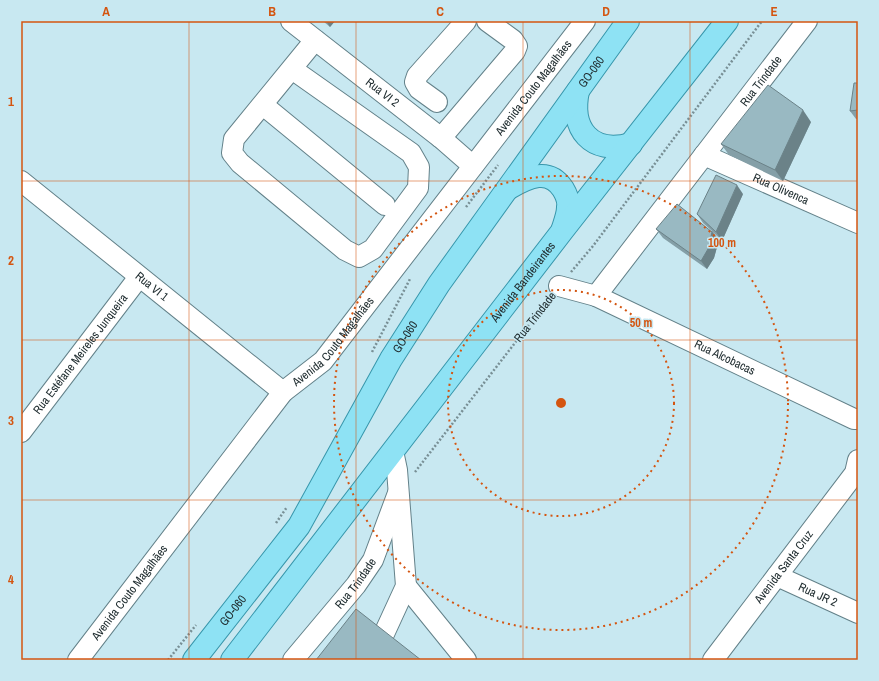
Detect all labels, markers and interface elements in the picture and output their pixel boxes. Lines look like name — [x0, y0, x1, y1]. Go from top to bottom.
text: A — [102, 3, 110, 20]
text: B — [268, 3, 276, 20]
text: C — [436, 3, 444, 20]
text: D — [602, 3, 610, 20]
text: E — [770, 3, 778, 20]
street label: Avenida Couto Magalhães — [491, 37, 575, 139]
street label: Rua Trindade — [736, 52, 786, 110]
street label: GO-060 — [575, 53, 608, 91]
street label: Rua VI 2 — [362, 74, 403, 110]
text: 1 — [8, 93, 14, 110]
street label: Rua Olivenca — [750, 170, 812, 209]
text: 100 m — [708, 235, 736, 251]
street label: Avenida Bandeirantes — [486, 238, 559, 326]
text: 2 — [8, 252, 14, 269]
street label: Rua VI 1 — [132, 268, 172, 305]
street label: Rua Trindade — [510, 289, 560, 345]
street label: Rua Estéfane Meireles Junqueira — [29, 290, 132, 417]
street label: Avenida Couto Magalhães — [288, 293, 378, 391]
text: 50 m — [630, 315, 652, 331]
street label: GO-060 — [389, 318, 421, 356]
street label: Rua Alcobacas — [692, 336, 758, 379]
centre of rings — [554, 396, 568, 410]
text: 3 — [8, 412, 14, 429]
street label: Avenida Santa Cruz — [750, 527, 817, 608]
street label: Avenida Couto Magalhães — [87, 541, 171, 644]
street label: Rua Trindade — [331, 555, 380, 612]
text: 4 — [8, 571, 14, 588]
street label: Rua JR 2 — [796, 579, 840, 611]
street label: GO-060 — [216, 592, 250, 629]

